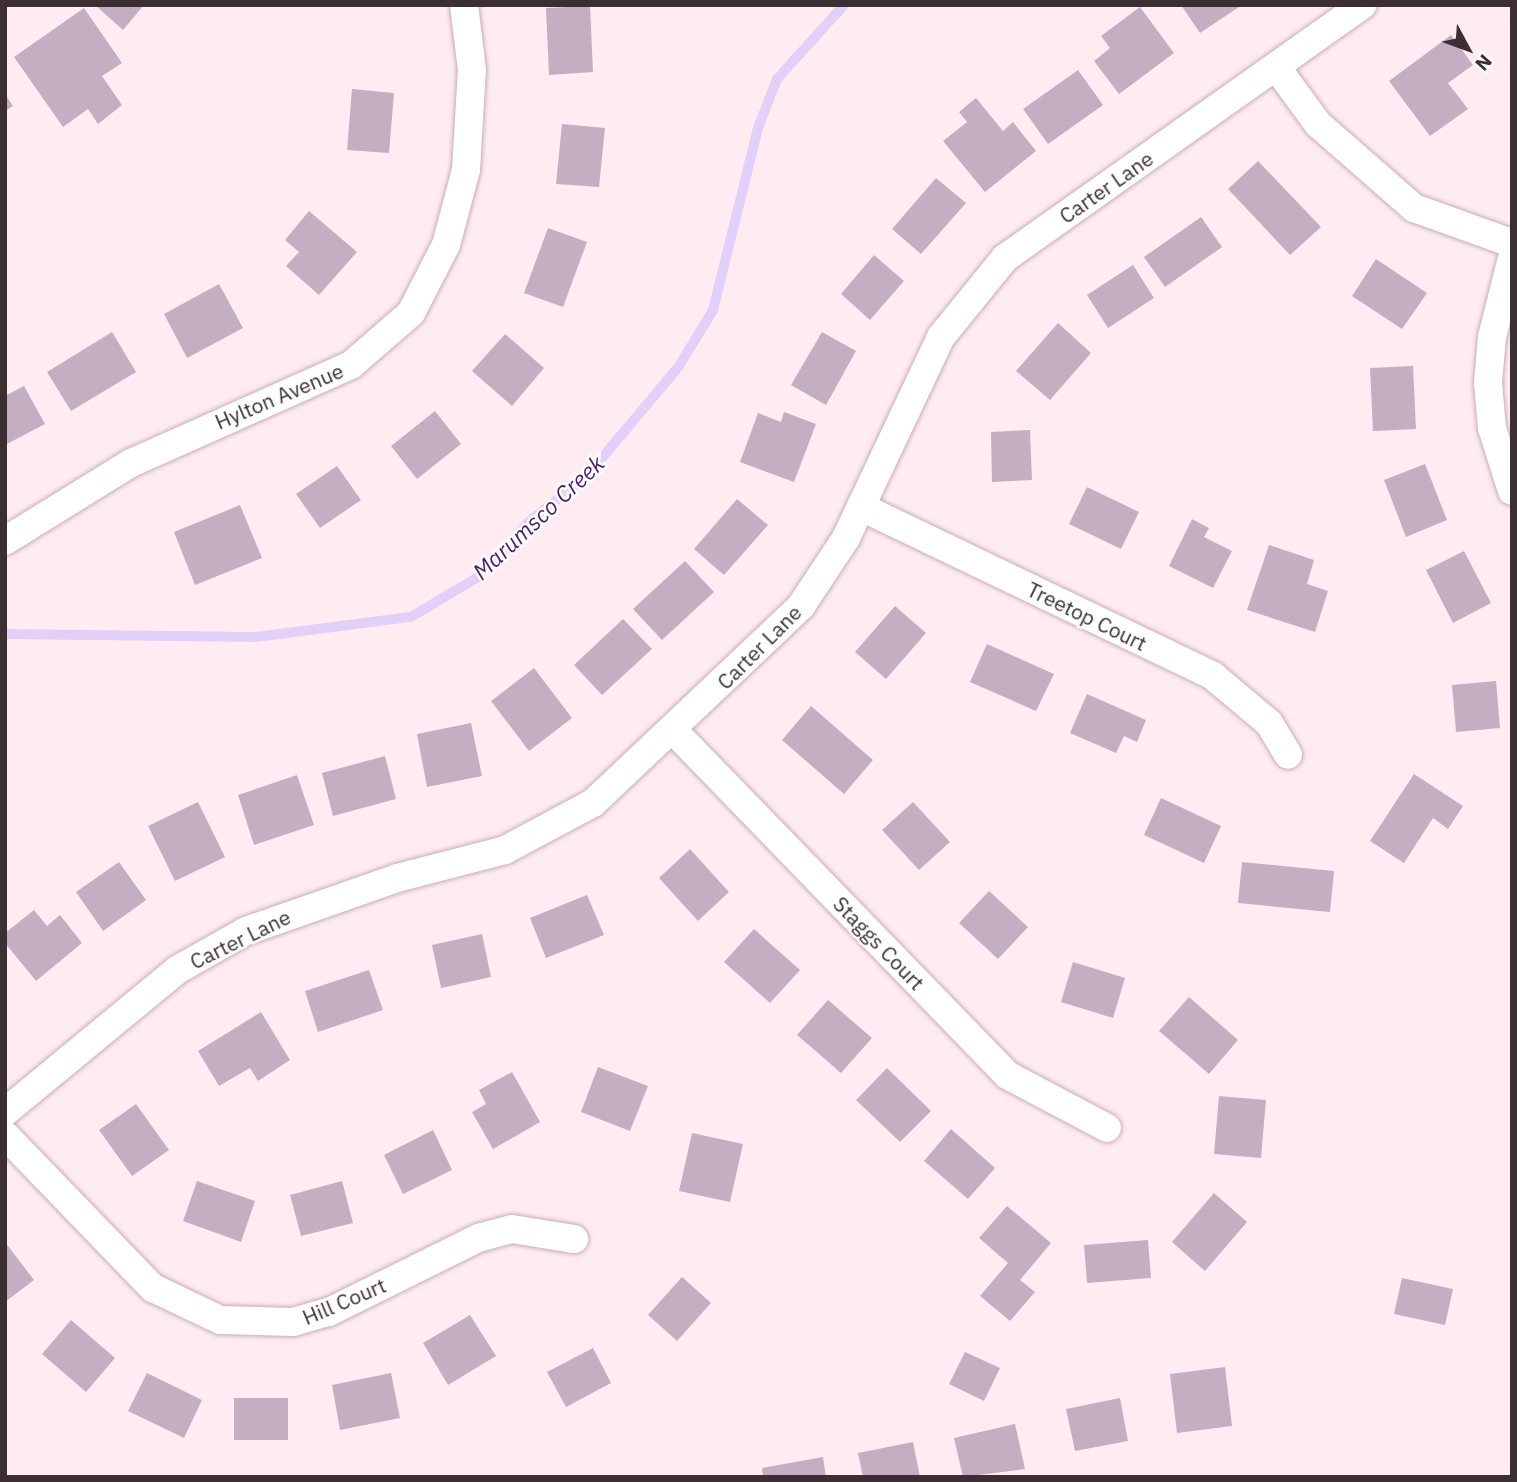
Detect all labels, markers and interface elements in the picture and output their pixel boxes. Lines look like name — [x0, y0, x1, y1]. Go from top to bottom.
north arrow — [1433, 14, 1503, 84]
text: N — [1470, 50, 1497, 76]
street label: Carter Lane — [1054, 146, 1158, 228]
street label: Hylton Avenue — [211, 358, 347, 434]
water label: Marumsco Creek — [467, 449, 609, 585]
street label: Treetop Court — [1023, 576, 1151, 656]
street label: Carter Lane — [712, 600, 806, 694]
street label: Staggs Court — [828, 891, 930, 995]
street label: Carter Lane — [186, 904, 294, 974]
street label: Hill Court — [298, 1272, 390, 1330]

